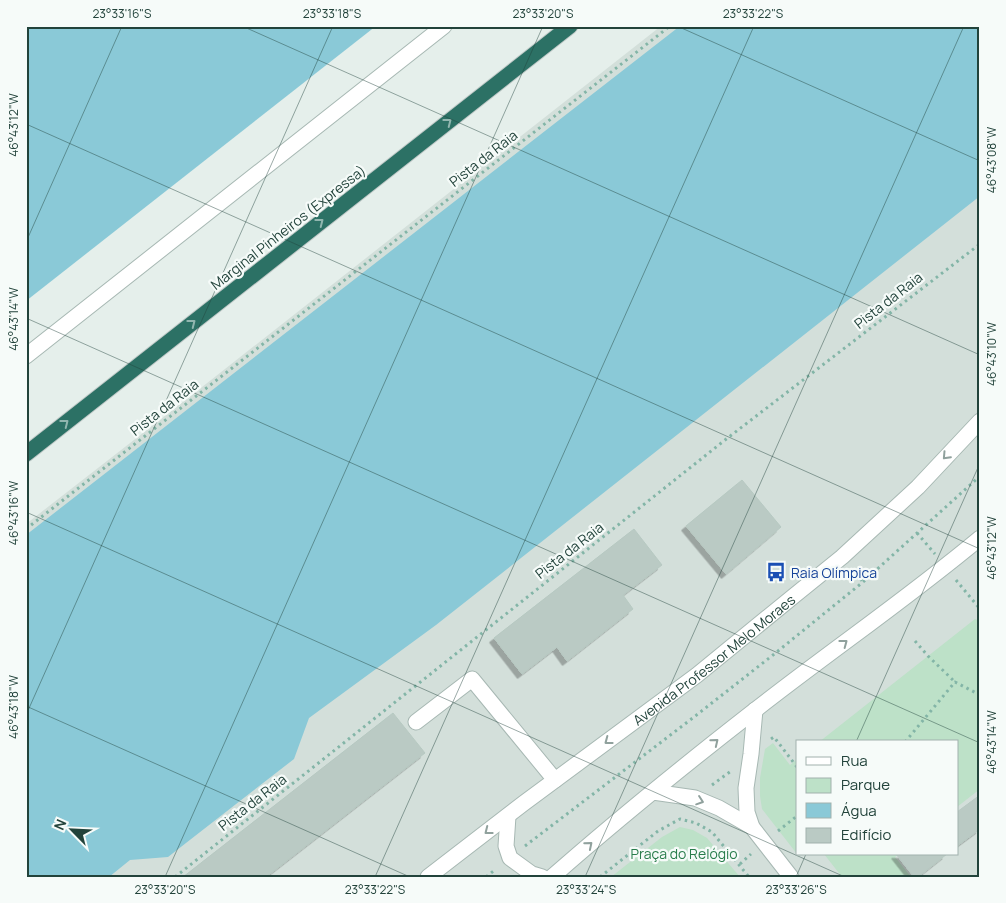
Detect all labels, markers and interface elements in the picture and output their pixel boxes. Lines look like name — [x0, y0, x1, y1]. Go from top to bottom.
text: 23°33'16"S — [93, 5, 151, 22]
text: 23°33'18"S — [303, 5, 361, 22]
text: 23°33'20"S — [513, 5, 573, 22]
text: 23°33'22"S — [723, 5, 783, 22]
text: 46°43'12"W — [5, 92, 22, 157]
one-way arrow — [442, 119, 451, 128]
street label: Pista da Raia — [445, 125, 521, 191]
text: 46°43'08"W — [983, 126, 1000, 193]
street label: Marginal Pinheiros (Expressa) — [207, 160, 369, 294]
one-way arrow — [314, 220, 323, 228]
street label: Pista da Raia — [850, 267, 926, 333]
text: 46°43'14"W — [5, 286, 22, 351]
one-way arrow — [186, 320, 196, 329]
text: 46°43'10"W — [983, 321, 1000, 386]
street label: Pista da Raia — [126, 374, 202, 440]
one-way arrow — [59, 420, 68, 429]
one-way arrow — [943, 451, 952, 460]
text: 46°43'16"W — [5, 480, 22, 545]
text: 46°43'12"W — [983, 515, 1000, 580]
street label: Pista da Raia — [531, 517, 607, 583]
bus stop icon: Raia Olímpica — [765, 561, 787, 583]
place label: Raia Olímpica — [791, 563, 877, 582]
street label: Avenida Professor Melo Moraes — [628, 590, 799, 729]
one-way arrow — [838, 640, 848, 649]
text: 46°43'18"W — [5, 674, 22, 739]
text: 46°43'14"W — [983, 709, 1000, 774]
one-way arrow — [605, 735, 614, 743]
one-way arrow — [709, 740, 718, 748]
legend — [796, 740, 958, 856]
text: Rua — [841, 750, 868, 771]
street label: Pista da Raia — [214, 769, 290, 835]
text: Parque — [841, 774, 890, 795]
one-way arrow — [696, 795, 704, 805]
text: Água — [841, 800, 877, 821]
north arrow — [48, 806, 98, 856]
text: N — [49, 816, 70, 833]
text: Edifício — [841, 824, 892, 845]
one-way arrow — [485, 825, 494, 833]
one-way arrow — [584, 842, 593, 851]
park label: Praça do Relógio — [630, 844, 738, 863]
text: 23°33'20"S — [135, 881, 195, 898]
text: 23°33'22"S — [345, 881, 405, 898]
text: 23°33'24"S — [556, 881, 616, 898]
text: 23°33'26"S — [765, 881, 827, 898]

